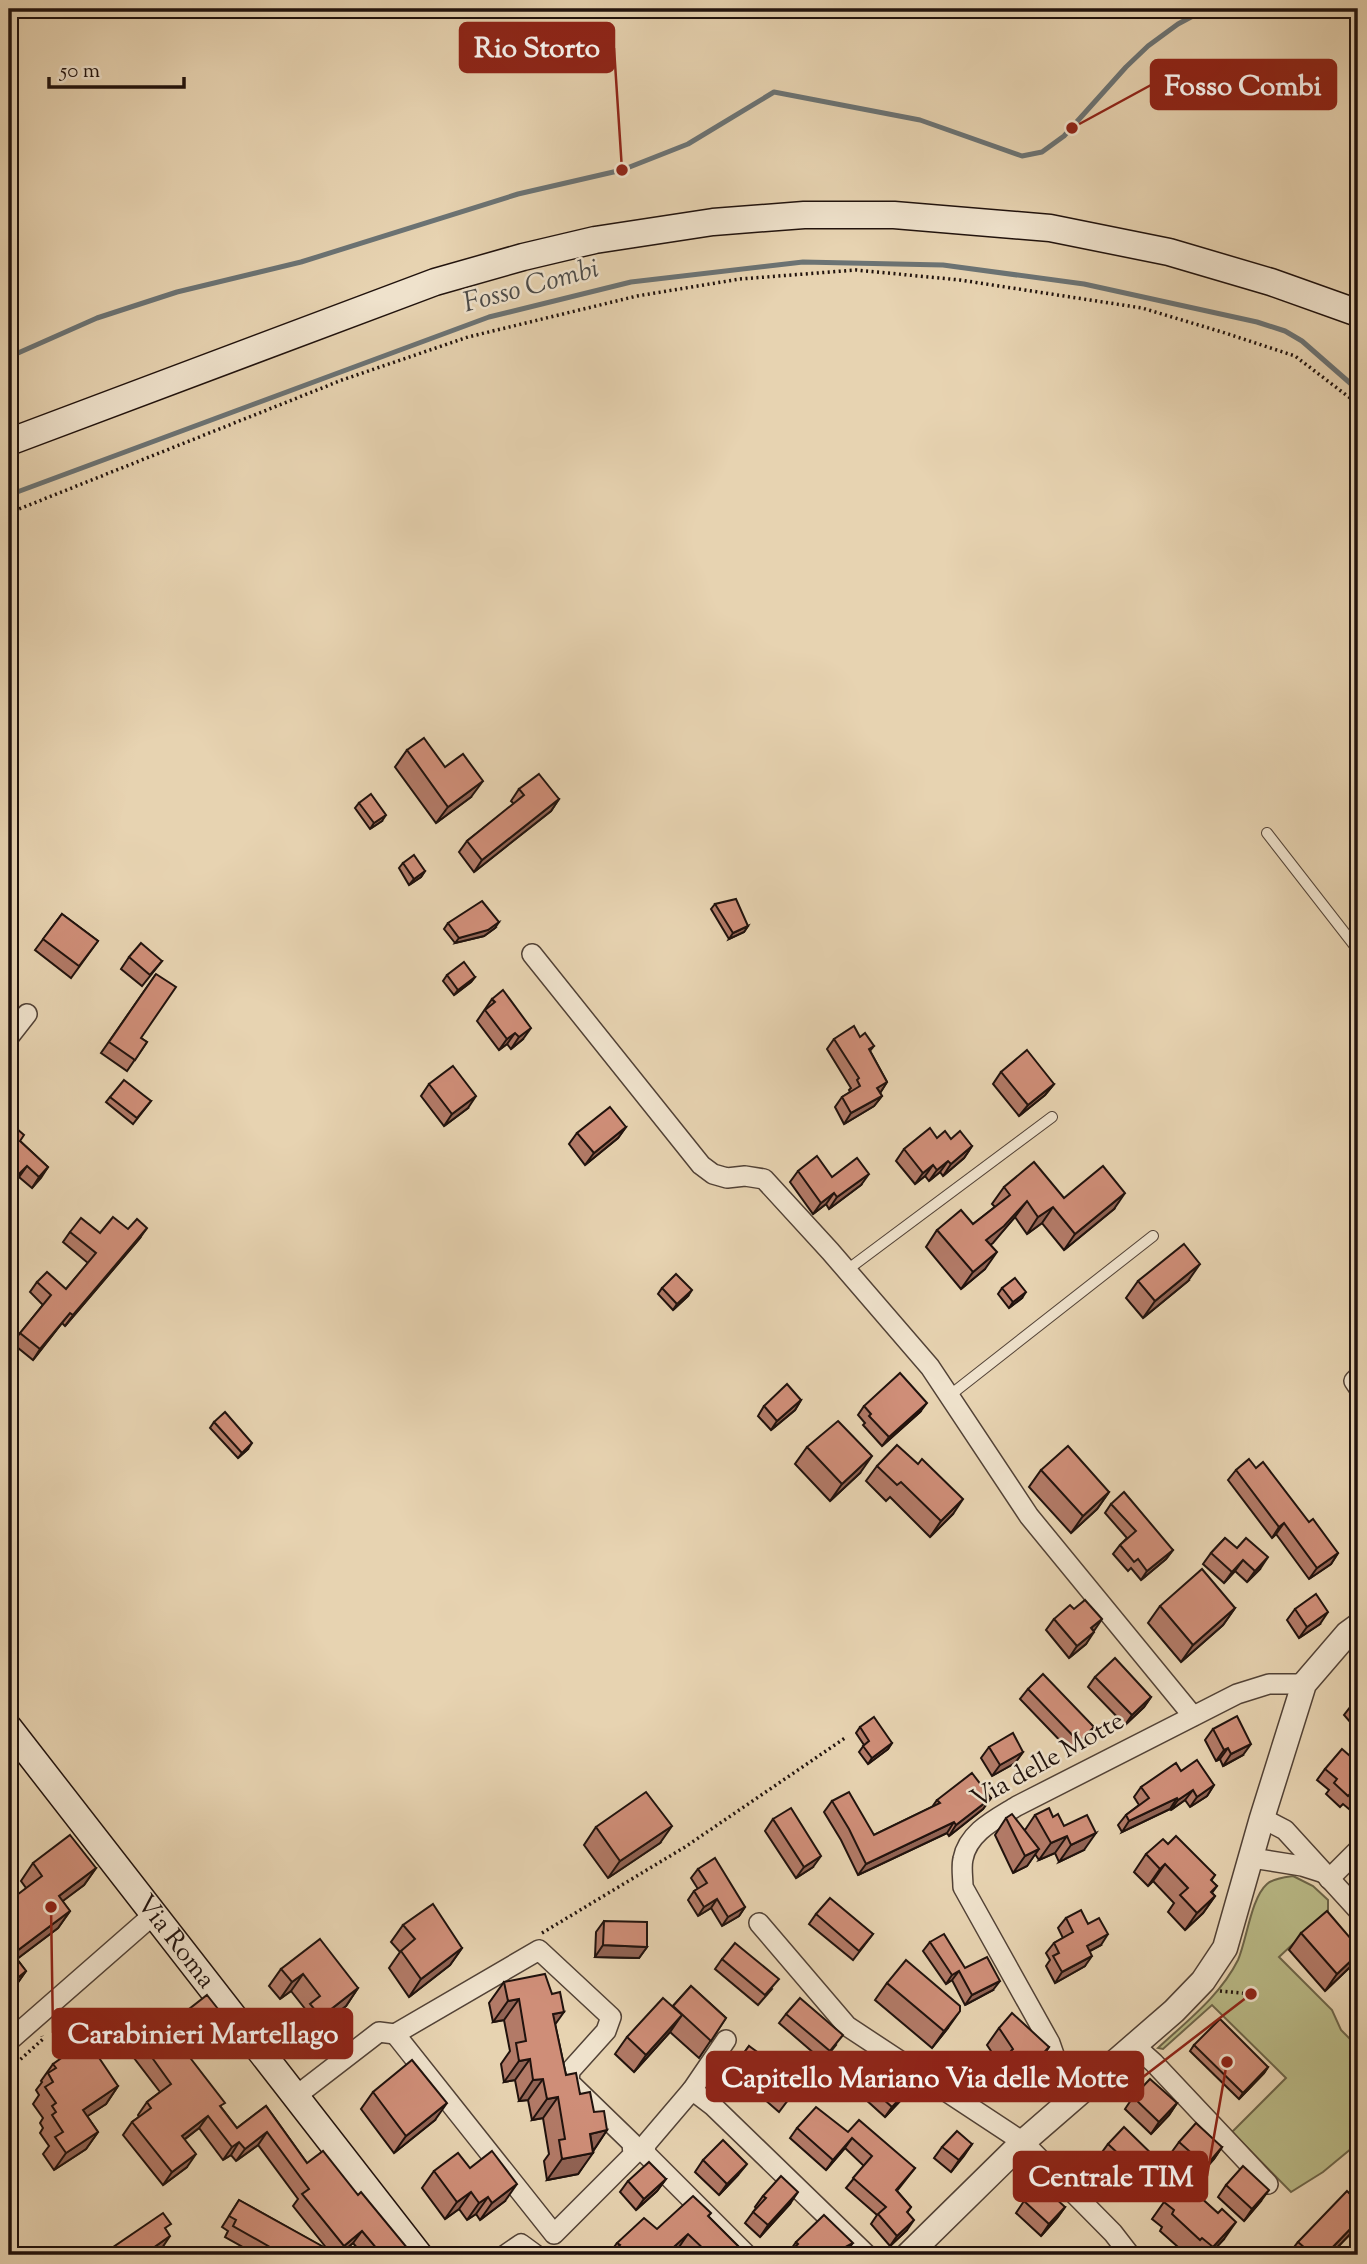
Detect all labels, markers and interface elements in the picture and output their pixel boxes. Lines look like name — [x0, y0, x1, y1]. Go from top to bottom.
callout: Rio Storto — [460, 23, 614, 72]
text: Rio Storto — [474, 30, 600, 70]
scale bar — [49, 46, 184, 90]
text: 50 m — [59, 57, 100, 87]
callout: Fosso Combi — [1151, 60, 1336, 109]
text: Fosso Combi — [1165, 68, 1322, 108]
water label: Fosso Combi — [459, 250, 603, 324]
street label: Via delle Motte — [965, 1704, 1131, 1818]
street label: Via Roma — [127, 1887, 224, 1997]
callout: Carabinieri Martellago — [53, 2009, 352, 2058]
text: Carabinieri Martellago — [67, 2016, 339, 2056]
callout: Capitello Mariano Via delle Motte — [707, 2052, 1143, 2101]
text: Capitello Mariano Via delle Motte — [721, 2060, 1129, 2100]
callout: Centrale TIM — [1014, 2152, 1207, 2201]
text: Centrale TIM — [1028, 2159, 1194, 2199]

